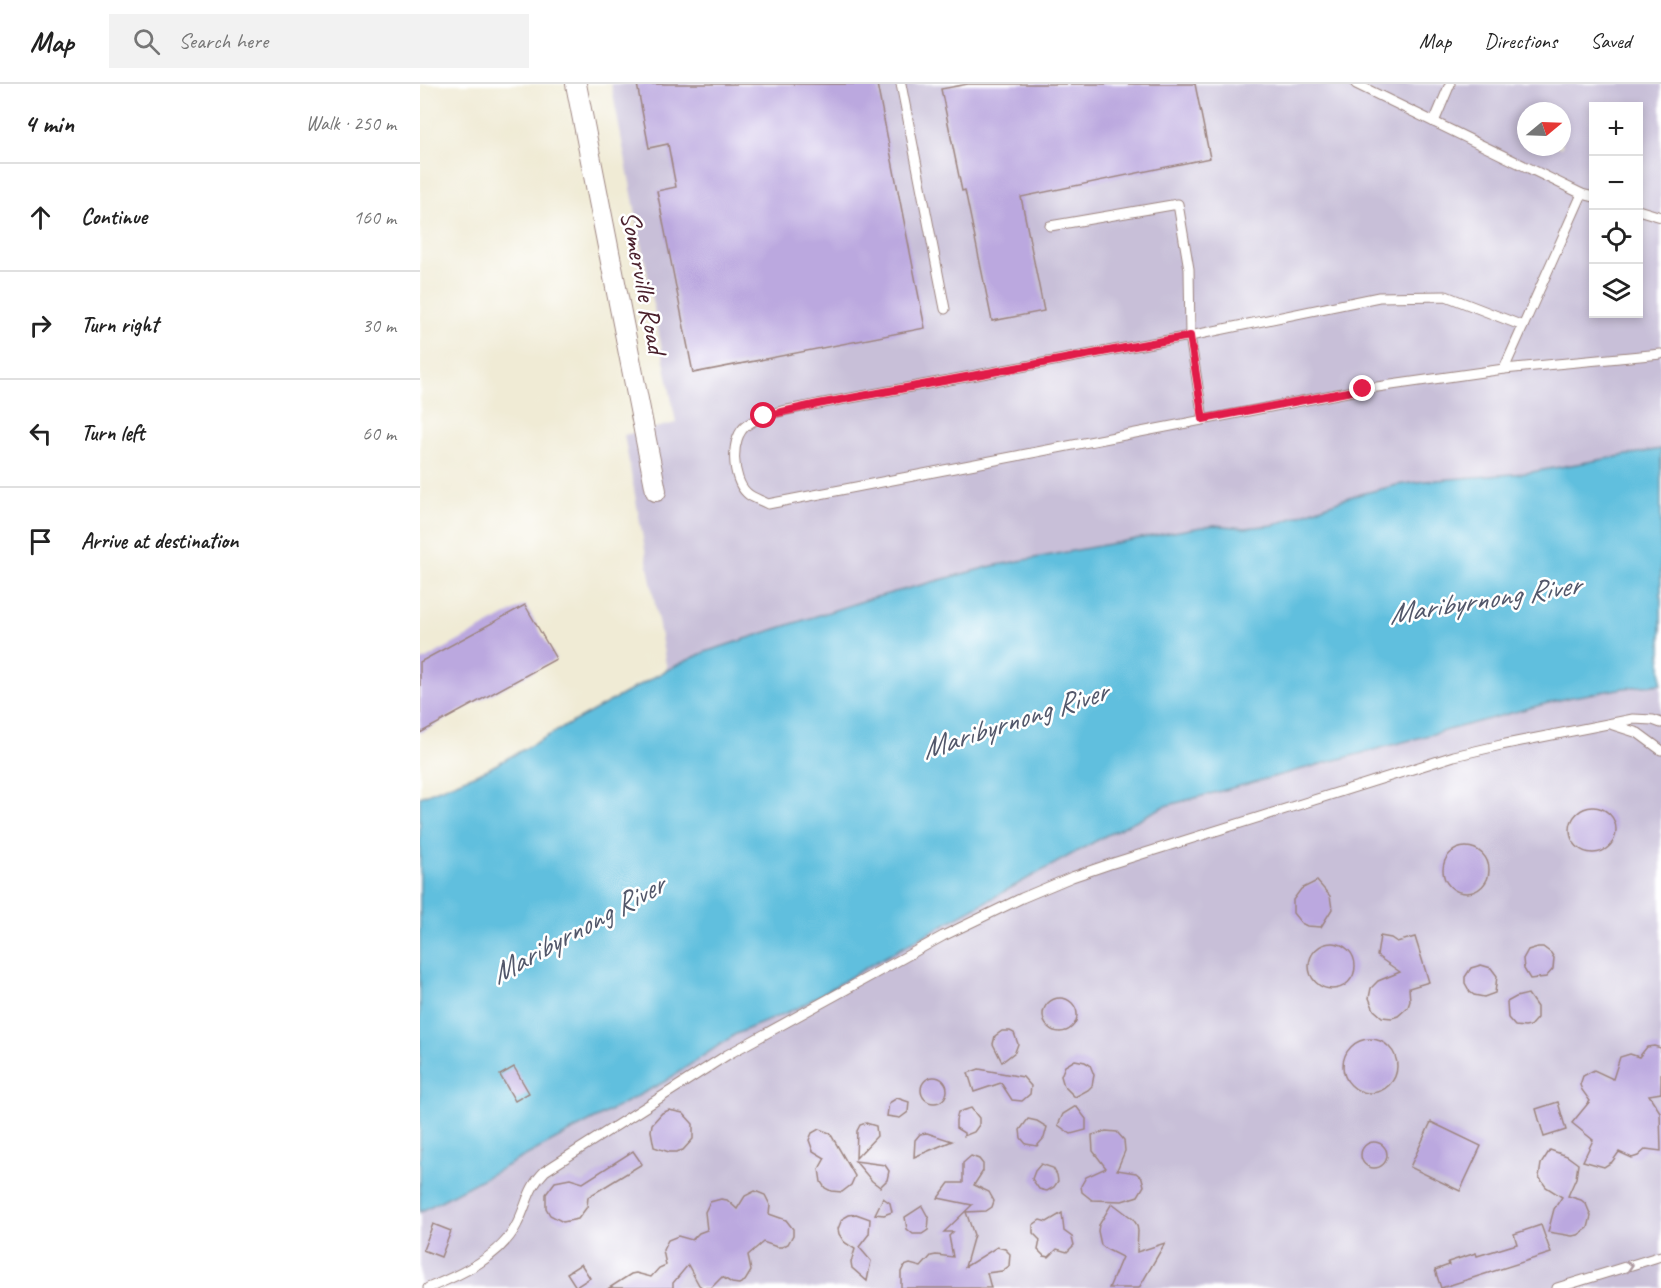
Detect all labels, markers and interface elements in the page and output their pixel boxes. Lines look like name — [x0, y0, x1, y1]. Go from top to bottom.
search box — [109, 14, 529, 68]
text: Map — [30, 24, 73, 59]
icon: search — [130, 25, 163, 58]
text: Search here — [178, 27, 268, 55]
text: Map — [1419, 28, 1451, 54]
text: Directions — [1484, 28, 1557, 54]
text: Saved — [1590, 28, 1631, 54]
north arrow — [1517, 102, 1571, 156]
map controls — [1589, 102, 1643, 318]
button: + — [1589, 102, 1643, 156]
text: 4 min — [24, 107, 74, 140]
text: Walk · 250 m — [306, 111, 396, 136]
button: − — [1589, 156, 1643, 210]
icon: ahead — [24, 201, 57, 234]
text: Continue — [81, 203, 147, 231]
text: 160 m — [353, 205, 396, 230]
street label: Somerville Road — [613, 207, 676, 360]
button: locate — [1589, 210, 1643, 264]
button: layers — [1589, 264, 1643, 318]
icon: right — [24, 309, 57, 342]
text: Turn right — [81, 311, 158, 339]
text: 30 m — [362, 313, 396, 338]
route end — [1349, 375, 1375, 401]
route start — [750, 402, 776, 428]
icon: left — [24, 417, 57, 450]
text: Turn left — [81, 419, 145, 447]
text: 60 m — [362, 421, 396, 446]
icon: arrive — [24, 525, 57, 558]
text: Arrive at destination — [81, 527, 238, 555]
water label: Maribyrnong River — [1386, 564, 1587, 633]
water label: Maribyrnong River — [916, 671, 1117, 768]
water label: Maribyrnong River — [483, 863, 675, 992]
one-way arrow — [1623, 1261, 1634, 1273]

